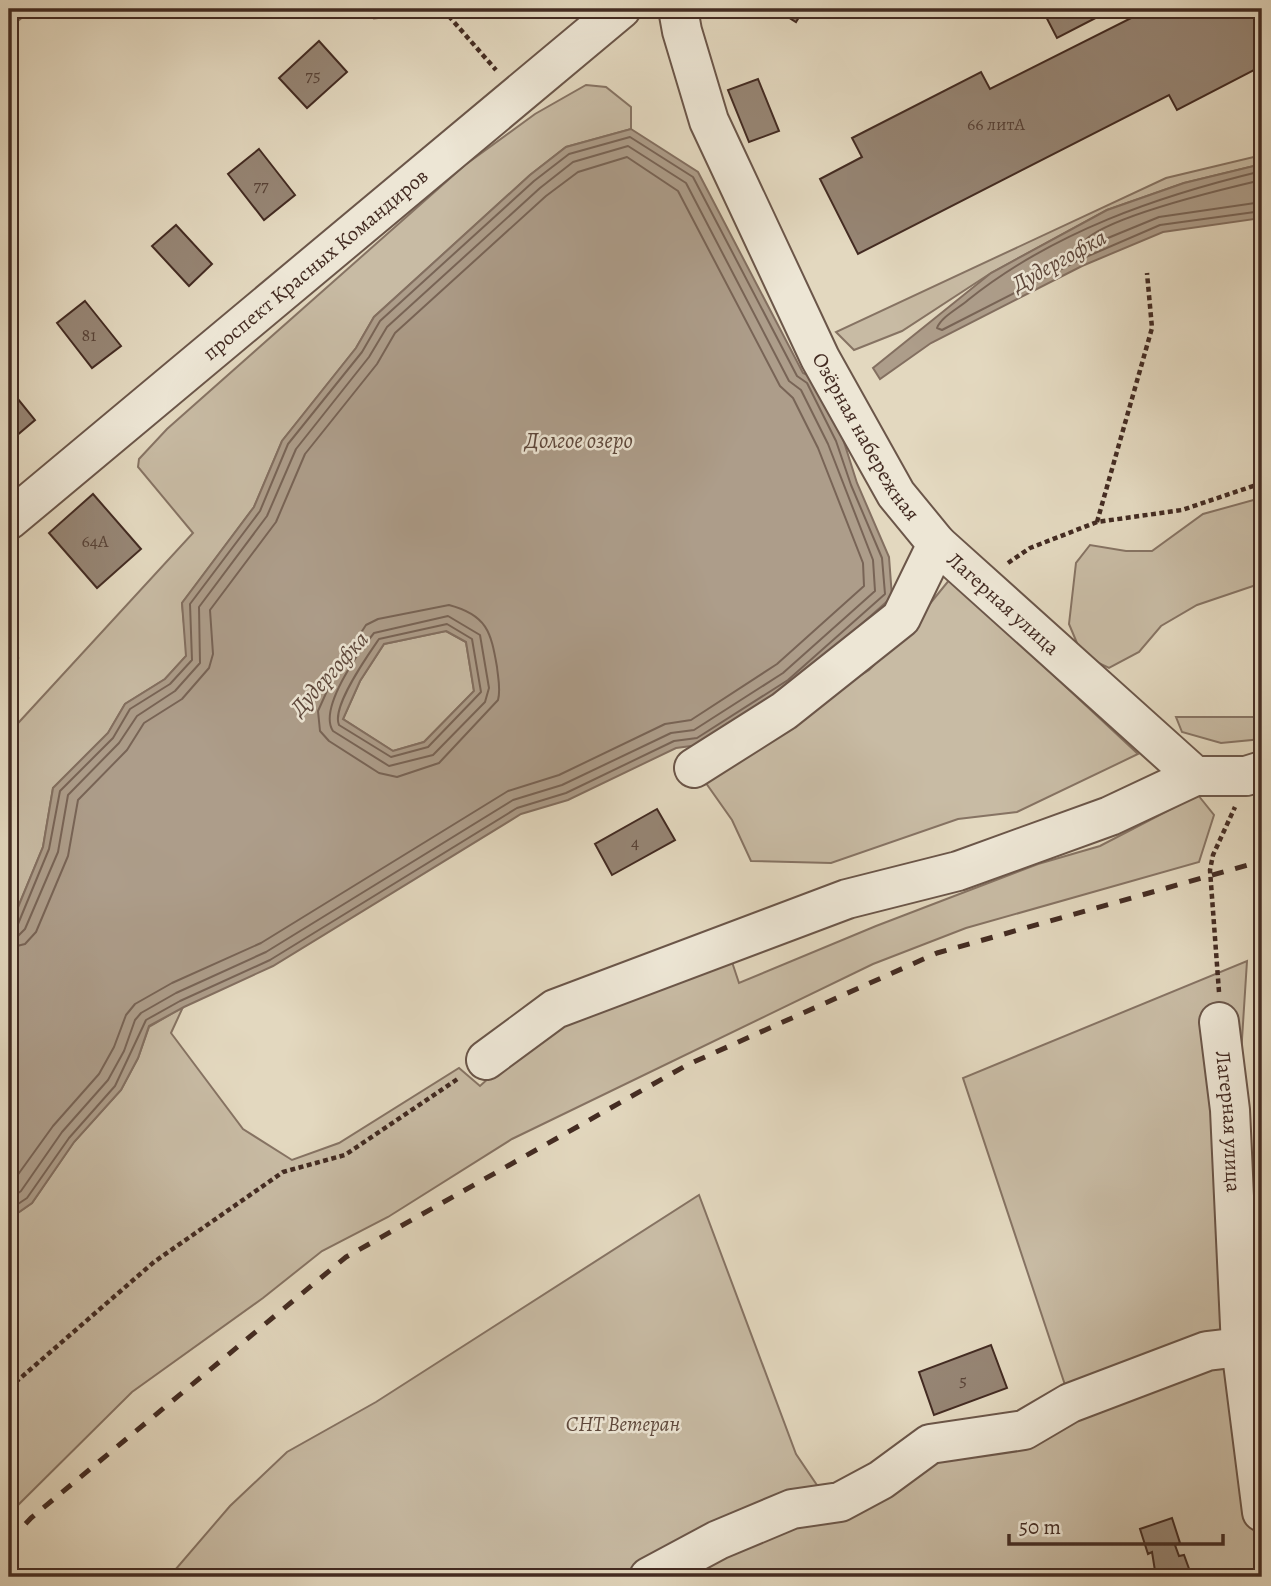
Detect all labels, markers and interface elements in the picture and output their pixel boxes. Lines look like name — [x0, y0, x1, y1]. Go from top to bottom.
house number: 75 — [305, 63, 321, 87]
house number: 66 литА — [967, 112, 1026, 136]
street label: проспект Красных Командиров — [197, 162, 434, 367]
house number: 77 — [253, 173, 269, 197]
water label: Дудергофка — [1005, 222, 1112, 300]
house number: 81 — [82, 323, 96, 347]
street label: Озёрная набережная — [806, 347, 926, 527]
water label: Долгое озеро — [523, 425, 633, 456]
house number: 64А — [82, 529, 109, 553]
street label: Лагерная улица — [941, 546, 1066, 662]
water label: Дудергофка — [282, 624, 376, 724]
house number: 4 — [631, 830, 639, 854]
street label: Лагерная улица — [1209, 1049, 1248, 1193]
house number: 5 — [959, 1368, 967, 1392]
park label: СНТ Ветеран — [566, 1410, 681, 1438]
scale bar — [1009, 1502, 1222, 1546]
text: 50 m — [1019, 1513, 1061, 1541]

